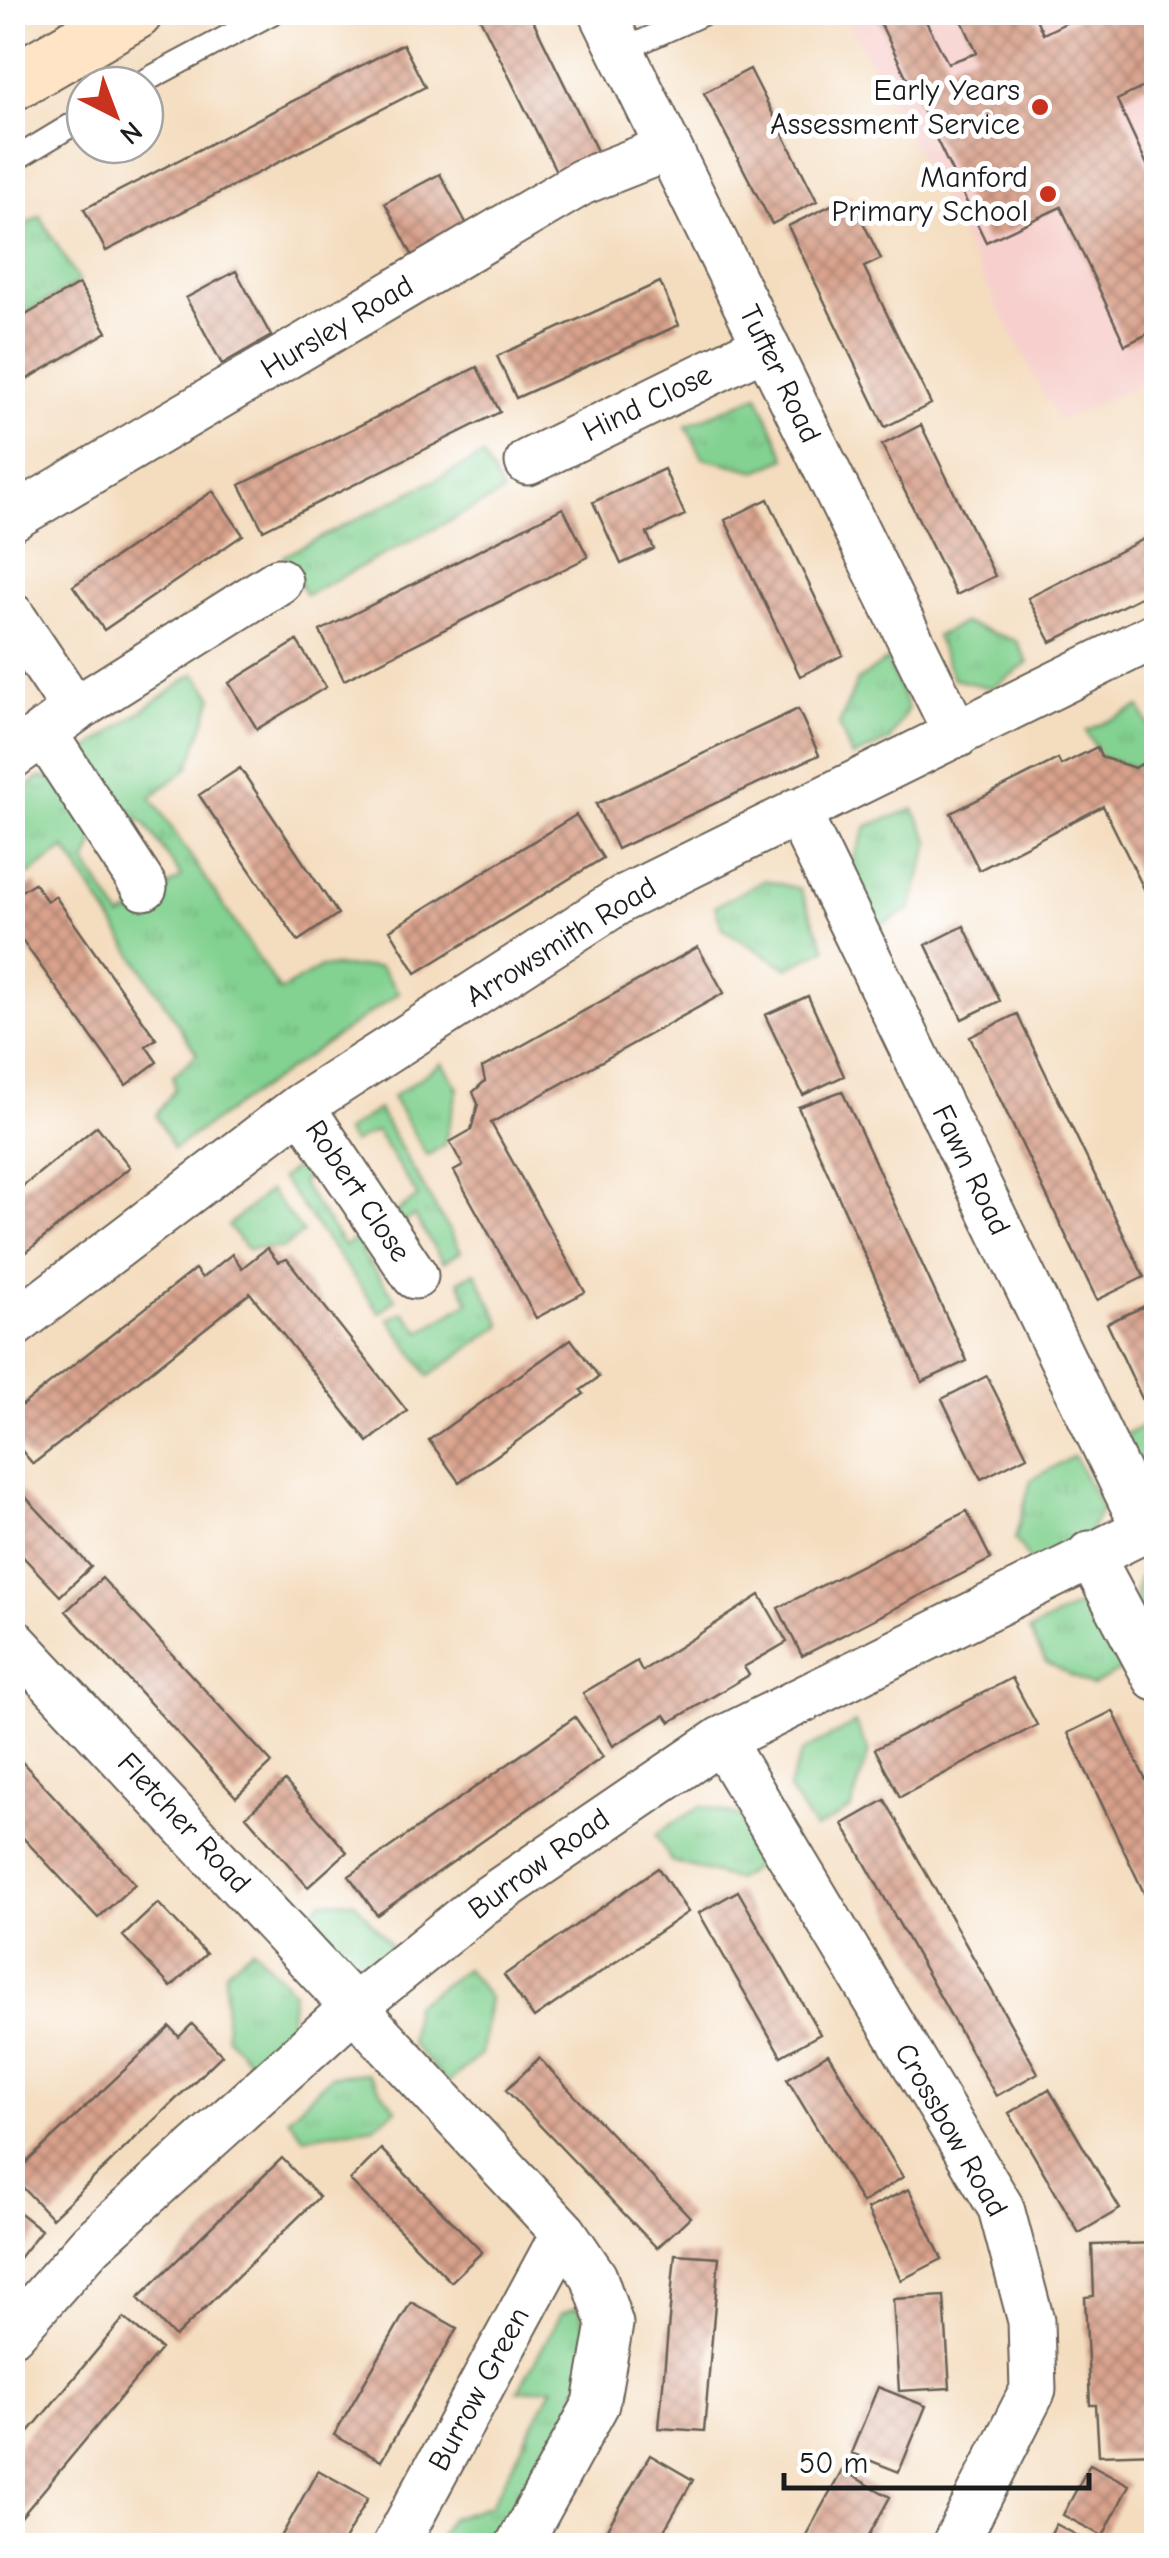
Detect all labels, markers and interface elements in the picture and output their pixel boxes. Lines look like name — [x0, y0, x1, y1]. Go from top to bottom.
north arrow — [65, 65, 165, 165]
place label: Early Years Assessment Service — [770, 73, 1020, 142]
marker: Early Years Assessment Service — [1029, 96, 1051, 118]
text: N — [114, 115, 149, 151]
place label: Manford Primary School — [831, 160, 1028, 229]
marker: Manford Primary School — [1037, 183, 1059, 205]
street label: Hursley Road — [255, 268, 419, 386]
street label: Tufter Road — [732, 299, 828, 449]
street label: Hind Close — [577, 357, 717, 449]
street label: Arrowsmith Road — [459, 869, 663, 1015]
street label: Fawn Road — [924, 1099, 1018, 1241]
street label: Robert Close — [298, 1114, 418, 1268]
street label: Fletcher Road — [110, 1746, 258, 1900]
street label: Burrow Road — [462, 1801, 616, 1927]
street label: Crossbow Road — [887, 2037, 1015, 2223]
street label: Burrow Green — [421, 2301, 537, 2477]
scale bar — [784, 2428, 1089, 2490]
text: 50 m — [799, 2446, 868, 2481]

